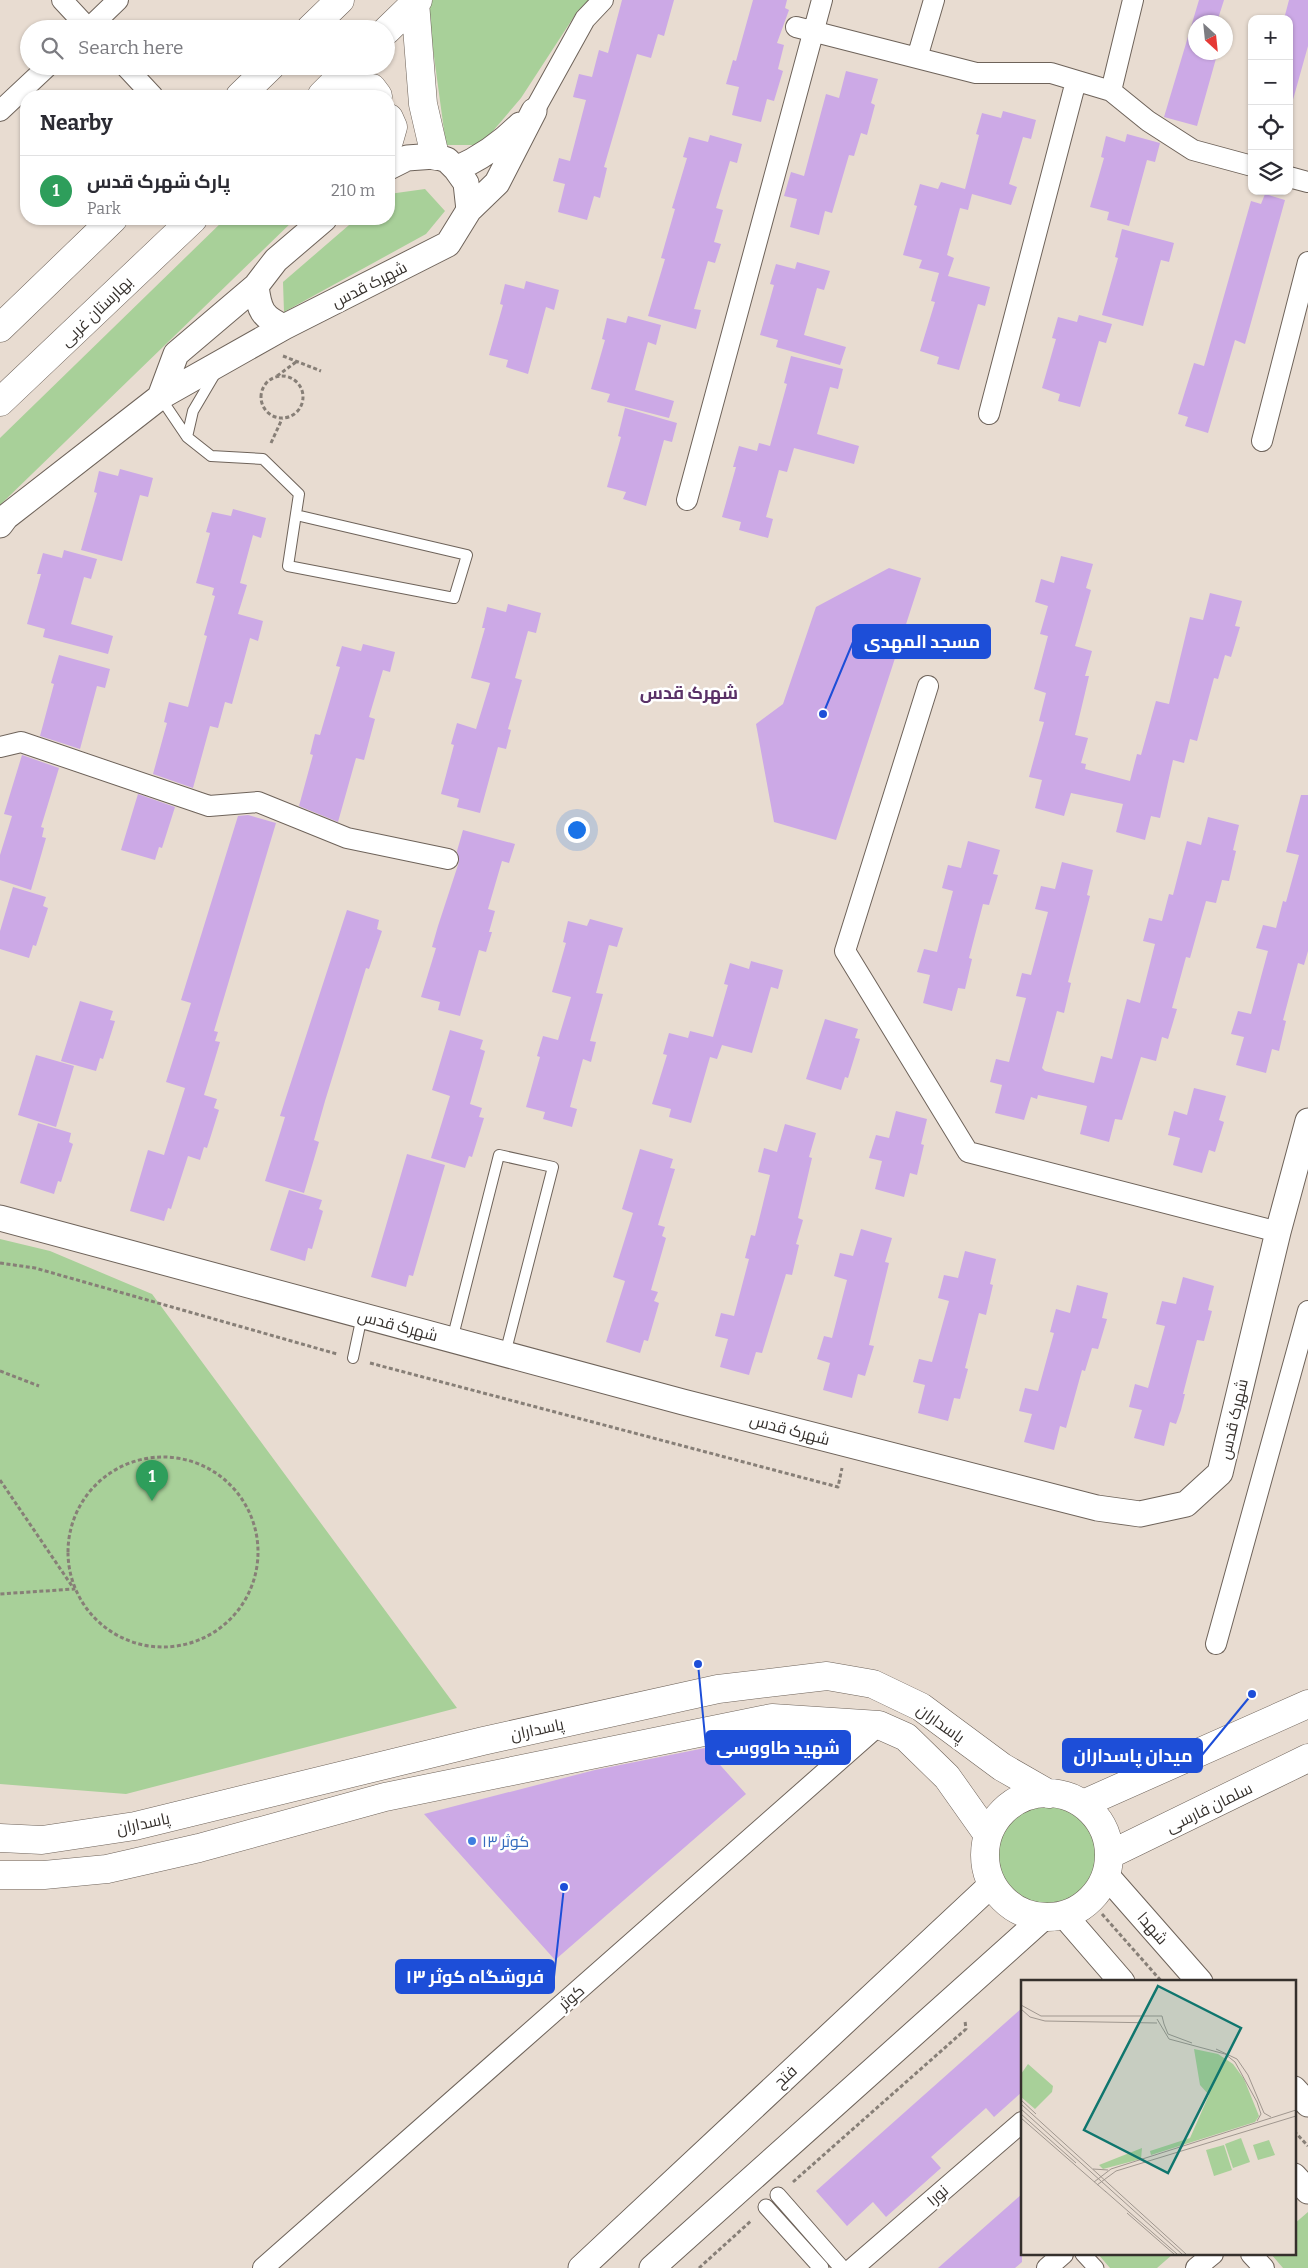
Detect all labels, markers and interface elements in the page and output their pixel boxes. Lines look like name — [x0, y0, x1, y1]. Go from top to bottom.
north arrow — [1188, 15, 1233, 60]
map controls — [1248, 15, 1293, 195]
button: + — [1248, 15, 1293, 60]
search box — [20, 20, 395, 75]
icon: search — [38, 34, 66, 62]
text: Search here — [78, 36, 183, 59]
button: − — [1248, 60, 1293, 105]
button: locate — [1248, 105, 1293, 150]
text: Nearby — [40, 110, 113, 136]
button: layers — [1248, 150, 1293, 195]
text: پارک شهرک قدس — [87, 170, 230, 193]
text: 1 — [53, 181, 59, 200]
text: 210 m — [331, 181, 375, 200]
text: Park — [87, 199, 121, 218]
street label: شهرک قدس — [328, 257, 411, 312]
street label: بهارستان غربی — [56, 272, 137, 351]
callout: مسجد المهدی — [853, 625, 990, 658]
text: مسجد المهدی — [864, 631, 980, 653]
district label: شهرک قدس — [640, 682, 738, 704]
your location — [564, 817, 590, 843]
street label: شهرک قدس — [356, 1306, 440, 1346]
street label: شهرک قدس — [1215, 1377, 1253, 1461]
street label: شهرک قدس — [748, 1410, 832, 1450]
pin: 1 — [136, 1460, 168, 1501]
street label: پاسداران — [912, 1700, 969, 1749]
street label: پاسداران — [509, 1714, 567, 1746]
callout: شهید طاووسی — [706, 1731, 850, 1764]
text: شهید طاووسی — [716, 1737, 840, 1759]
callout: میدان پاسداران — [1063, 1739, 1202, 1772]
text: میدان پاسداران — [1073, 1745, 1193, 1768]
street label: سلمان فارسی — [1163, 1778, 1256, 1837]
street label: پاسداران — [115, 1808, 173, 1840]
place label: کوثر ۱۳ — [482, 1832, 529, 1851]
marker: کوثر ۱۳ — [466, 1835, 478, 1847]
street label: شهدا — [1133, 1908, 1172, 1949]
callout: فروشگاه کوثر ۱۳ — [396, 1960, 554, 1993]
text: فروشگاه کوثر ۱۳ — [406, 1966, 544, 1988]
inset map — [1021, 1980, 1296, 2256]
street label: کوثر — [554, 1981, 588, 2014]
street label: فتح — [770, 2061, 802, 2093]
street label: نور۱ — [923, 2181, 952, 2210]

